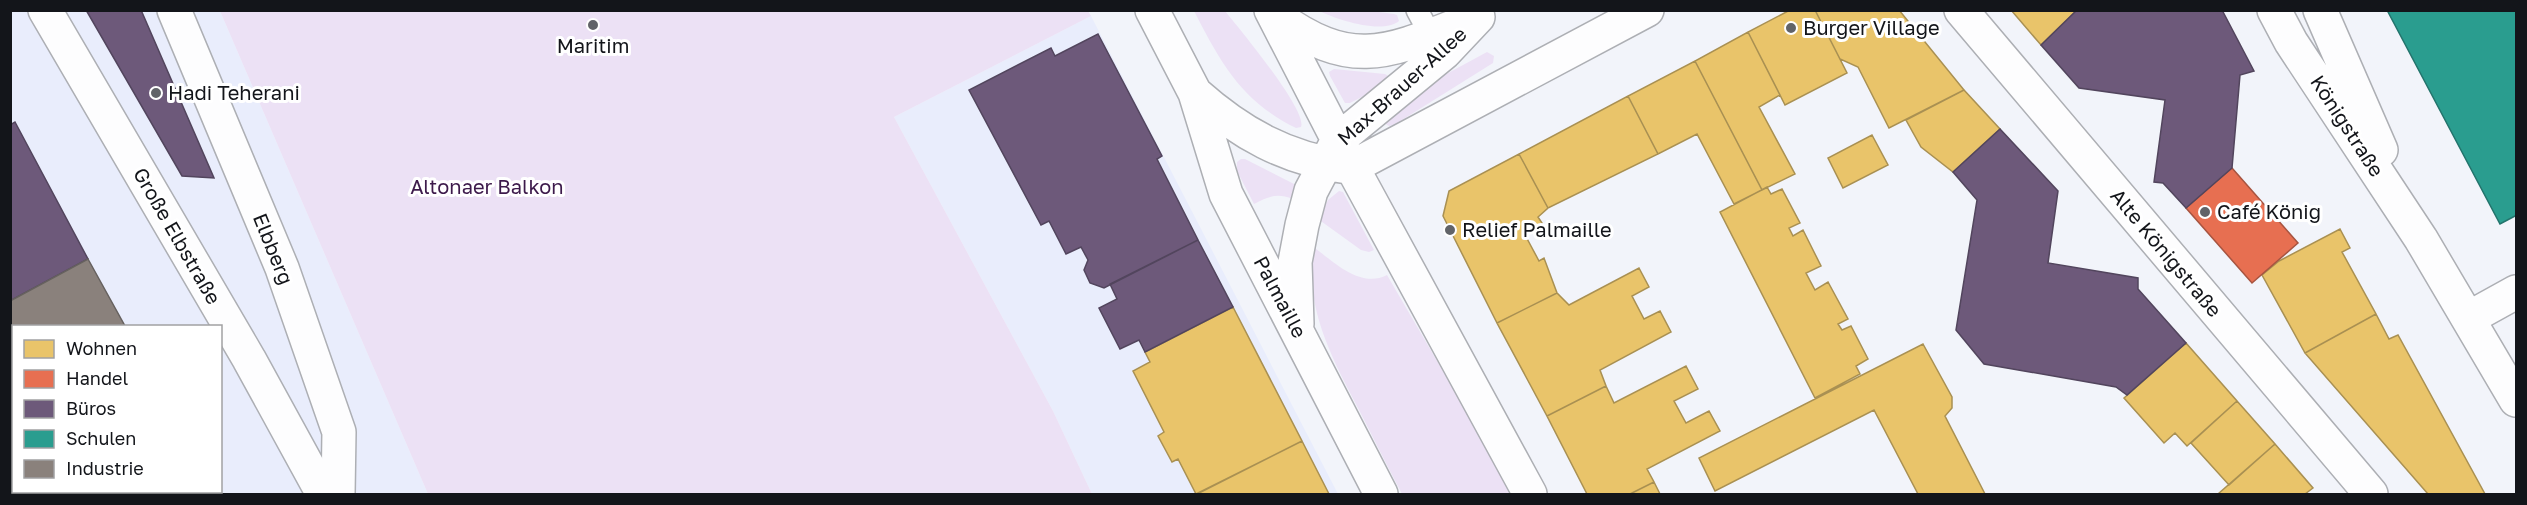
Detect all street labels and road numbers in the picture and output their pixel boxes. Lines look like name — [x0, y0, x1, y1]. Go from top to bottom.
street label: Max-Brauer-Allee — [1332, 21, 1471, 149]
street label: Königstraße — [2306, 70, 2390, 181]
street label: Große Elbstraße — [129, 163, 227, 308]
street label: Alte Königstraße — [2106, 183, 2227, 321]
street label: Elbberg — [249, 209, 299, 288]
street label: Palmaille — [1249, 252, 1312, 342]

